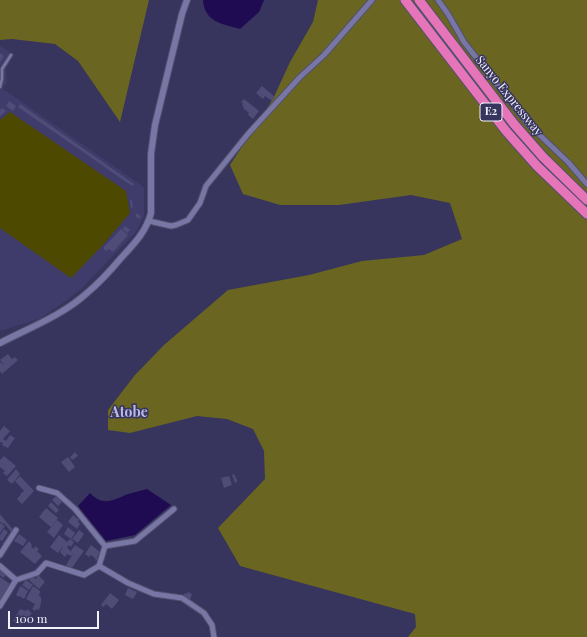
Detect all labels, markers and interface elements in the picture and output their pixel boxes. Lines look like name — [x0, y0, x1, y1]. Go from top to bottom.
street label: Sanyo Expressway — [472, 53, 546, 139]
road number: E2 — [480, 103, 502, 121]
district label: Atobe — [110, 405, 148, 421]
scale bar — [10, 603, 101, 629]
text: 100 m — [15, 610, 47, 626]

